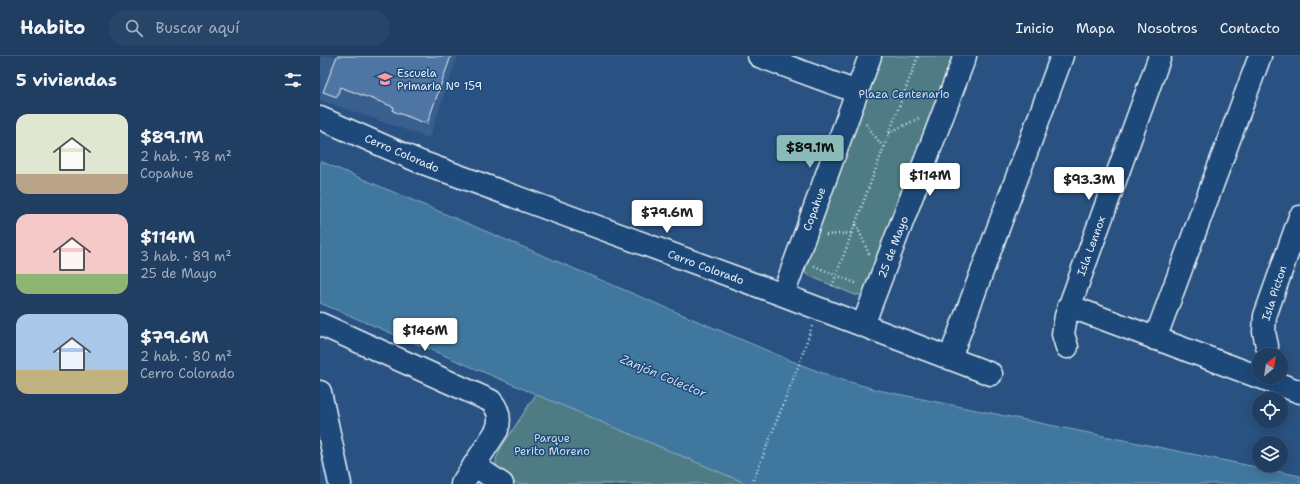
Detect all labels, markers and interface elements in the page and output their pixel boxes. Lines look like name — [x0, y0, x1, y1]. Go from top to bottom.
search box — [109, 10, 389, 46]
text: Habito — [20, 15, 85, 40]
icon: search — [123, 17, 145, 39]
text: Buscar aquí — [155, 18, 239, 38]
text: Inicio — [1016, 19, 1054, 37]
text: Mapa — [1076, 19, 1115, 37]
text: Nosotros — [1137, 19, 1198, 37]
text: Contacto — [1220, 19, 1280, 37]
place label: Escuela Primaria N° 159 — [397, 66, 482, 94]
text: 5 viviendas — [16, 69, 117, 91]
icon: filters — [282, 69, 304, 91]
school or university icon: Escuela Primaria N° 159 — [376, 70, 394, 88]
park label: Plaza Centenario — [858, 87, 950, 102]
text: $89.1M — [140, 126, 204, 148]
icon: home — [48, 130, 96, 178]
street label: Cerro Colorado — [362, 131, 442, 176]
pin: $89.1M — [777, 135, 843, 169]
text: $89.1M — [786, 139, 834, 156]
text: 2 hab. · 78 m² — [140, 148, 232, 165]
pin: $114M — [902, 163, 958, 197]
text: Copahue — [140, 165, 194, 182]
text: $114M — [909, 167, 951, 184]
pin: $93.3M — [1056, 167, 1122, 201]
text: $93.3M — [1063, 171, 1115, 188]
street label: Copahue — [800, 185, 829, 233]
pin: $79.6M — [634, 200, 700, 234]
text: $79.6M — [641, 204, 693, 221]
street label: 25 de Mayo — [875, 214, 912, 280]
street label: Isla Lennox — [1074, 214, 1109, 278]
text: $114M — [140, 226, 195, 248]
icon: home — [48, 230, 96, 278]
street label: Cerro Colorado — [666, 247, 746, 288]
text: 3 hab. · 89 m² — [140, 248, 232, 265]
street label: Isla Picton — [1258, 263, 1291, 323]
text: 25 de Mayo — [140, 265, 217, 282]
pin: $146M — [397, 318, 453, 352]
text: $146M — [402, 322, 448, 339]
text: $79.6M — [140, 326, 209, 348]
icon: home — [48, 330, 96, 378]
text: 2 hab. · 80 m² — [140, 348, 232, 365]
north arrow — [1252, 348, 1288, 384]
map controls — [1252, 348, 1288, 472]
water label: Zanjón Colector — [617, 351, 709, 402]
text: Cerro Colorado — [140, 365, 235, 382]
button: locate — [1252, 392, 1288, 428]
park label: Parque Perito Moreno — [514, 431, 590, 459]
button: layers — [1252, 436, 1288, 472]

